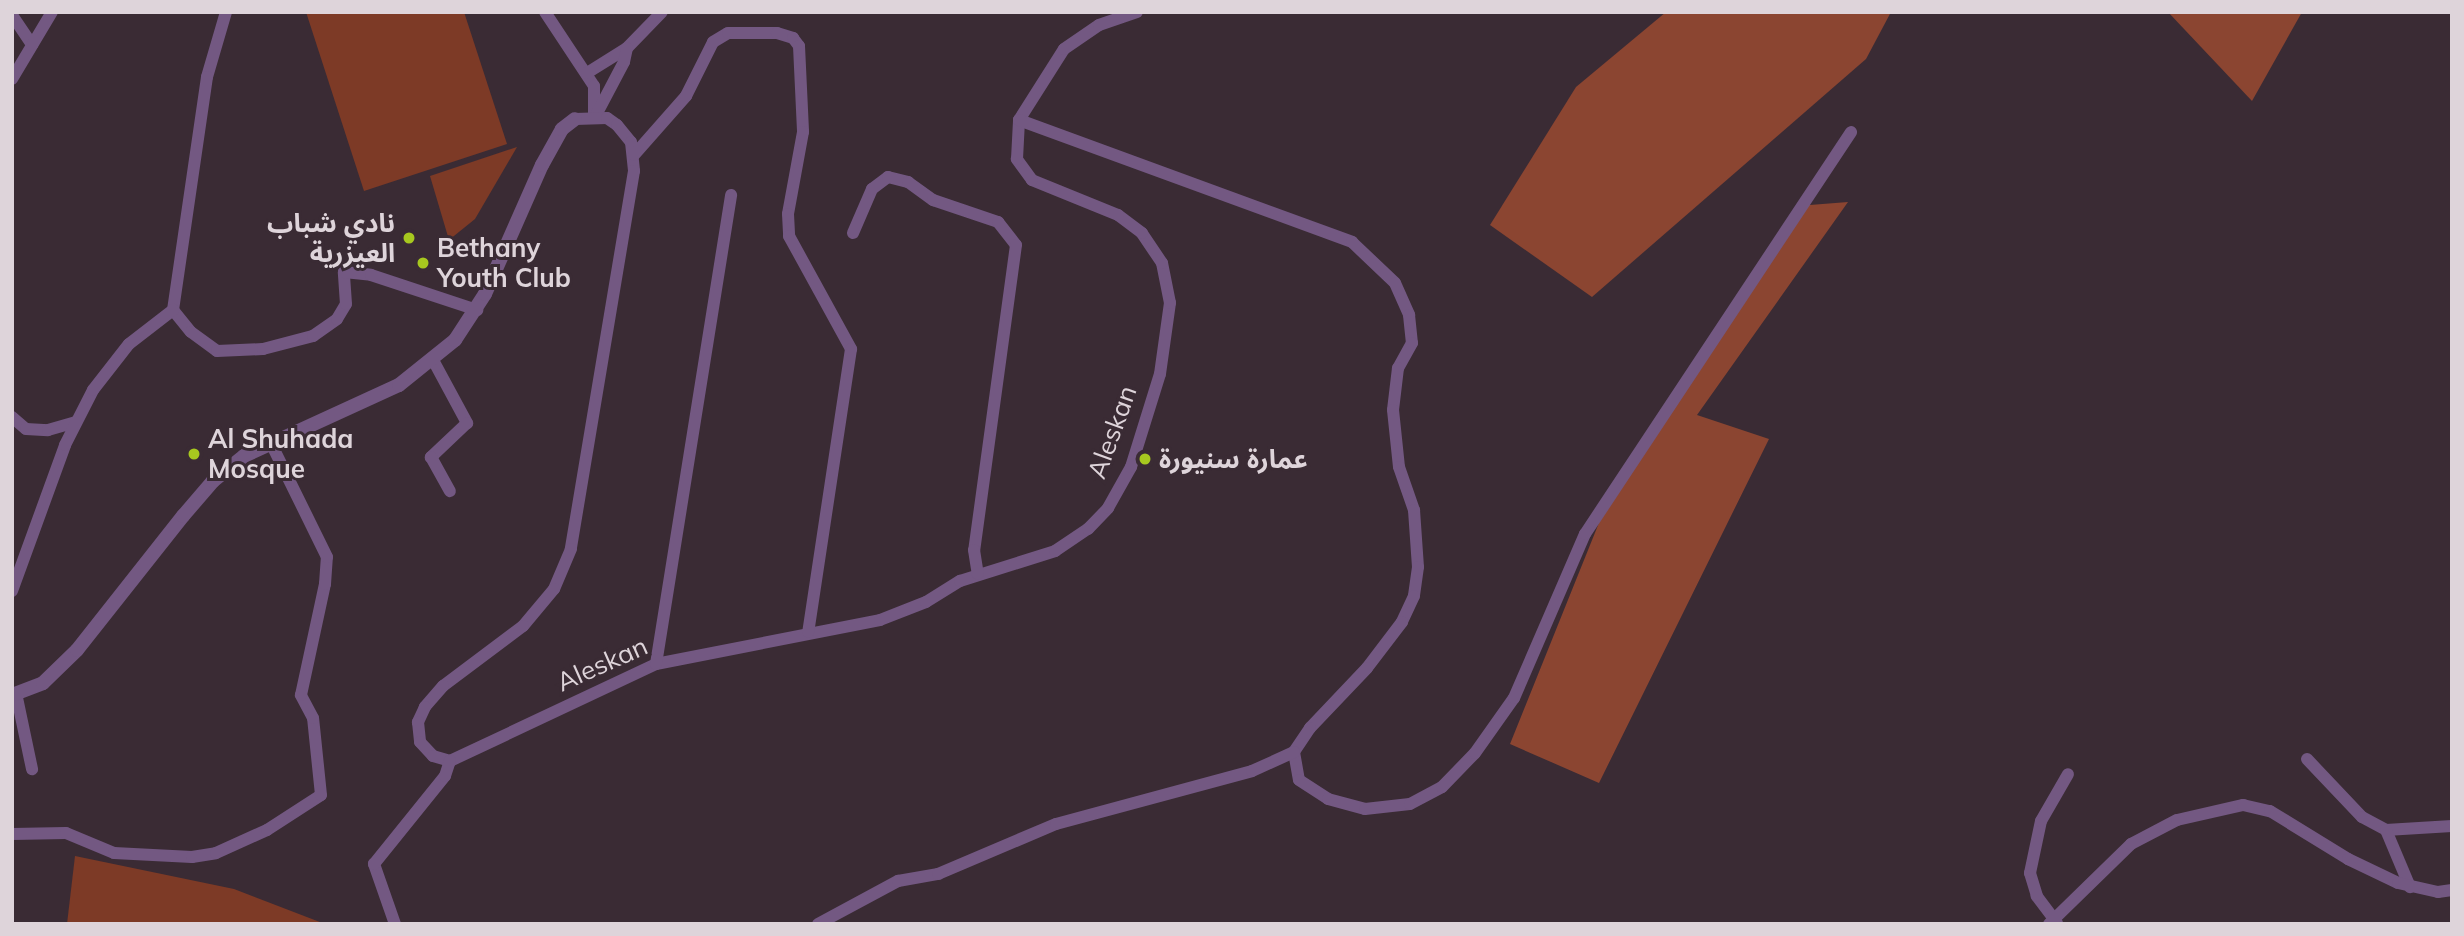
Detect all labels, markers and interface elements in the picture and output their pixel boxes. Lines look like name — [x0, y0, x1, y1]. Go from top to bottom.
place label: نادي شباب العيزرية — [267, 207, 395, 268]
marker: نادي شباب العيزرية — [401, 230, 417, 246]
place label: Bethany Youth Club — [437, 232, 571, 294]
marker: Bethany Youth Club — [415, 255, 431, 271]
street label: Aleskan — [1081, 381, 1143, 483]
place label: Al Shuhada Mosque — [208, 423, 353, 485]
place label: عمارة سنيورة — [1159, 443, 1308, 475]
marker: Al Shuhada Mosque — [186, 446, 202, 462]
marker: عمارة سنيورة — [1137, 451, 1153, 467]
street label: Aleskan — [552, 630, 652, 698]

